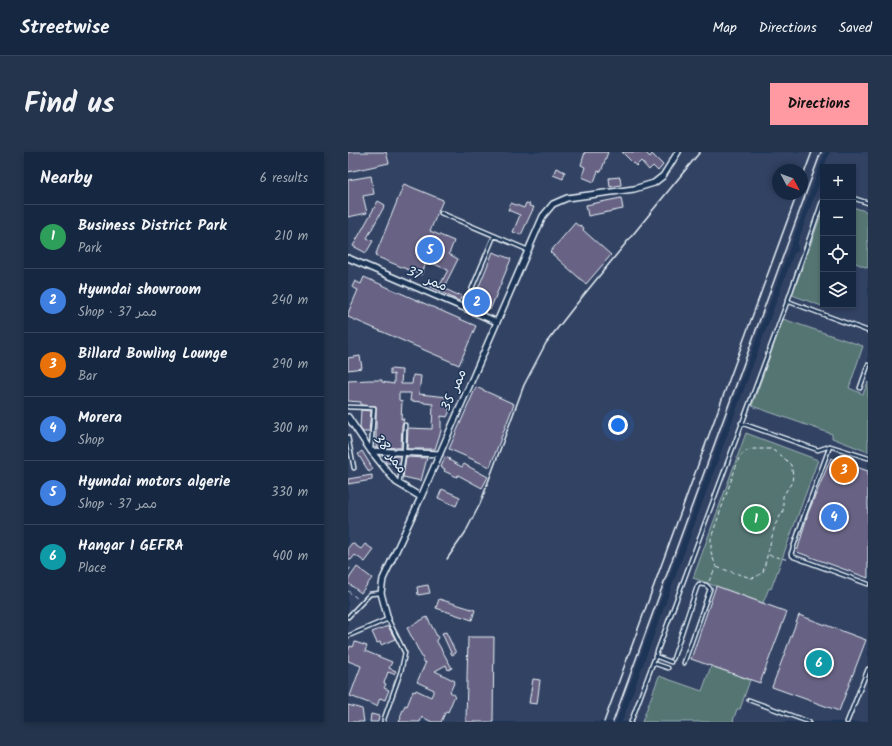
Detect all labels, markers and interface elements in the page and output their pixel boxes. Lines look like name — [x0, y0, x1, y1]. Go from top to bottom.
text: Streetwise — [20, 13, 110, 43]
text: Map — [712, 17, 737, 39]
text: Directions — [759, 17, 817, 39]
text: Saved — [839, 17, 872, 39]
text: Find us — [24, 82, 115, 127]
button: Directions — [770, 83, 868, 125]
north arrow — [772, 164, 808, 200]
map controls — [820, 164, 856, 308]
button: + — [820, 164, 856, 200]
text: Nearby — [40, 165, 92, 192]
text: 6 results — [260, 168, 308, 189]
button: − — [820, 200, 856, 236]
text: Business District Park — [78, 214, 227, 238]
text: 1 — [51, 226, 55, 247]
text: 210 m — [274, 226, 308, 247]
pin: 5 — [417, 235, 443, 265]
button: locate — [820, 236, 856, 272]
text: Park — [78, 238, 102, 259]
street label: ممر 37 — [403, 261, 451, 297]
button: layers — [820, 272, 856, 308]
text: Hyundai showroom — [78, 278, 201, 302]
pin: 2 — [464, 287, 490, 317]
text: 2 — [49, 290, 57, 311]
text: 240 m — [271, 290, 308, 311]
text: Shop · ممر 37 — [78, 302, 157, 323]
text: Billard Bowling Lounge — [78, 342, 227, 366]
text: 3 — [49, 354, 57, 375]
text: 290 m — [272, 354, 308, 375]
text: Bar — [78, 366, 97, 387]
street label: ممر 35 — [435, 366, 473, 414]
text: Morera — [78, 406, 122, 430]
your location — [608, 415, 628, 435]
text: 4 — [49, 418, 57, 439]
text: 300 m — [272, 418, 308, 439]
text: Shop — [78, 430, 104, 451]
street label: ممر 38 — [368, 430, 412, 478]
pin: 3 — [831, 455, 857, 485]
text: Hyundai motors algerie — [78, 470, 230, 494]
text: 5 — [50, 482, 56, 503]
text: 330 m — [271, 482, 308, 503]
text: Shop · ممر 37 — [78, 494, 157, 515]
pin: 4 — [821, 502, 847, 532]
pin: 1 — [743, 504, 769, 534]
text: Hangar 1 GEFRA — [78, 534, 184, 558]
text: 6 — [49, 546, 57, 567]
text: 400 m — [272, 546, 308, 567]
text: Place — [78, 558, 106, 579]
pin: 6 — [806, 648, 832, 678]

